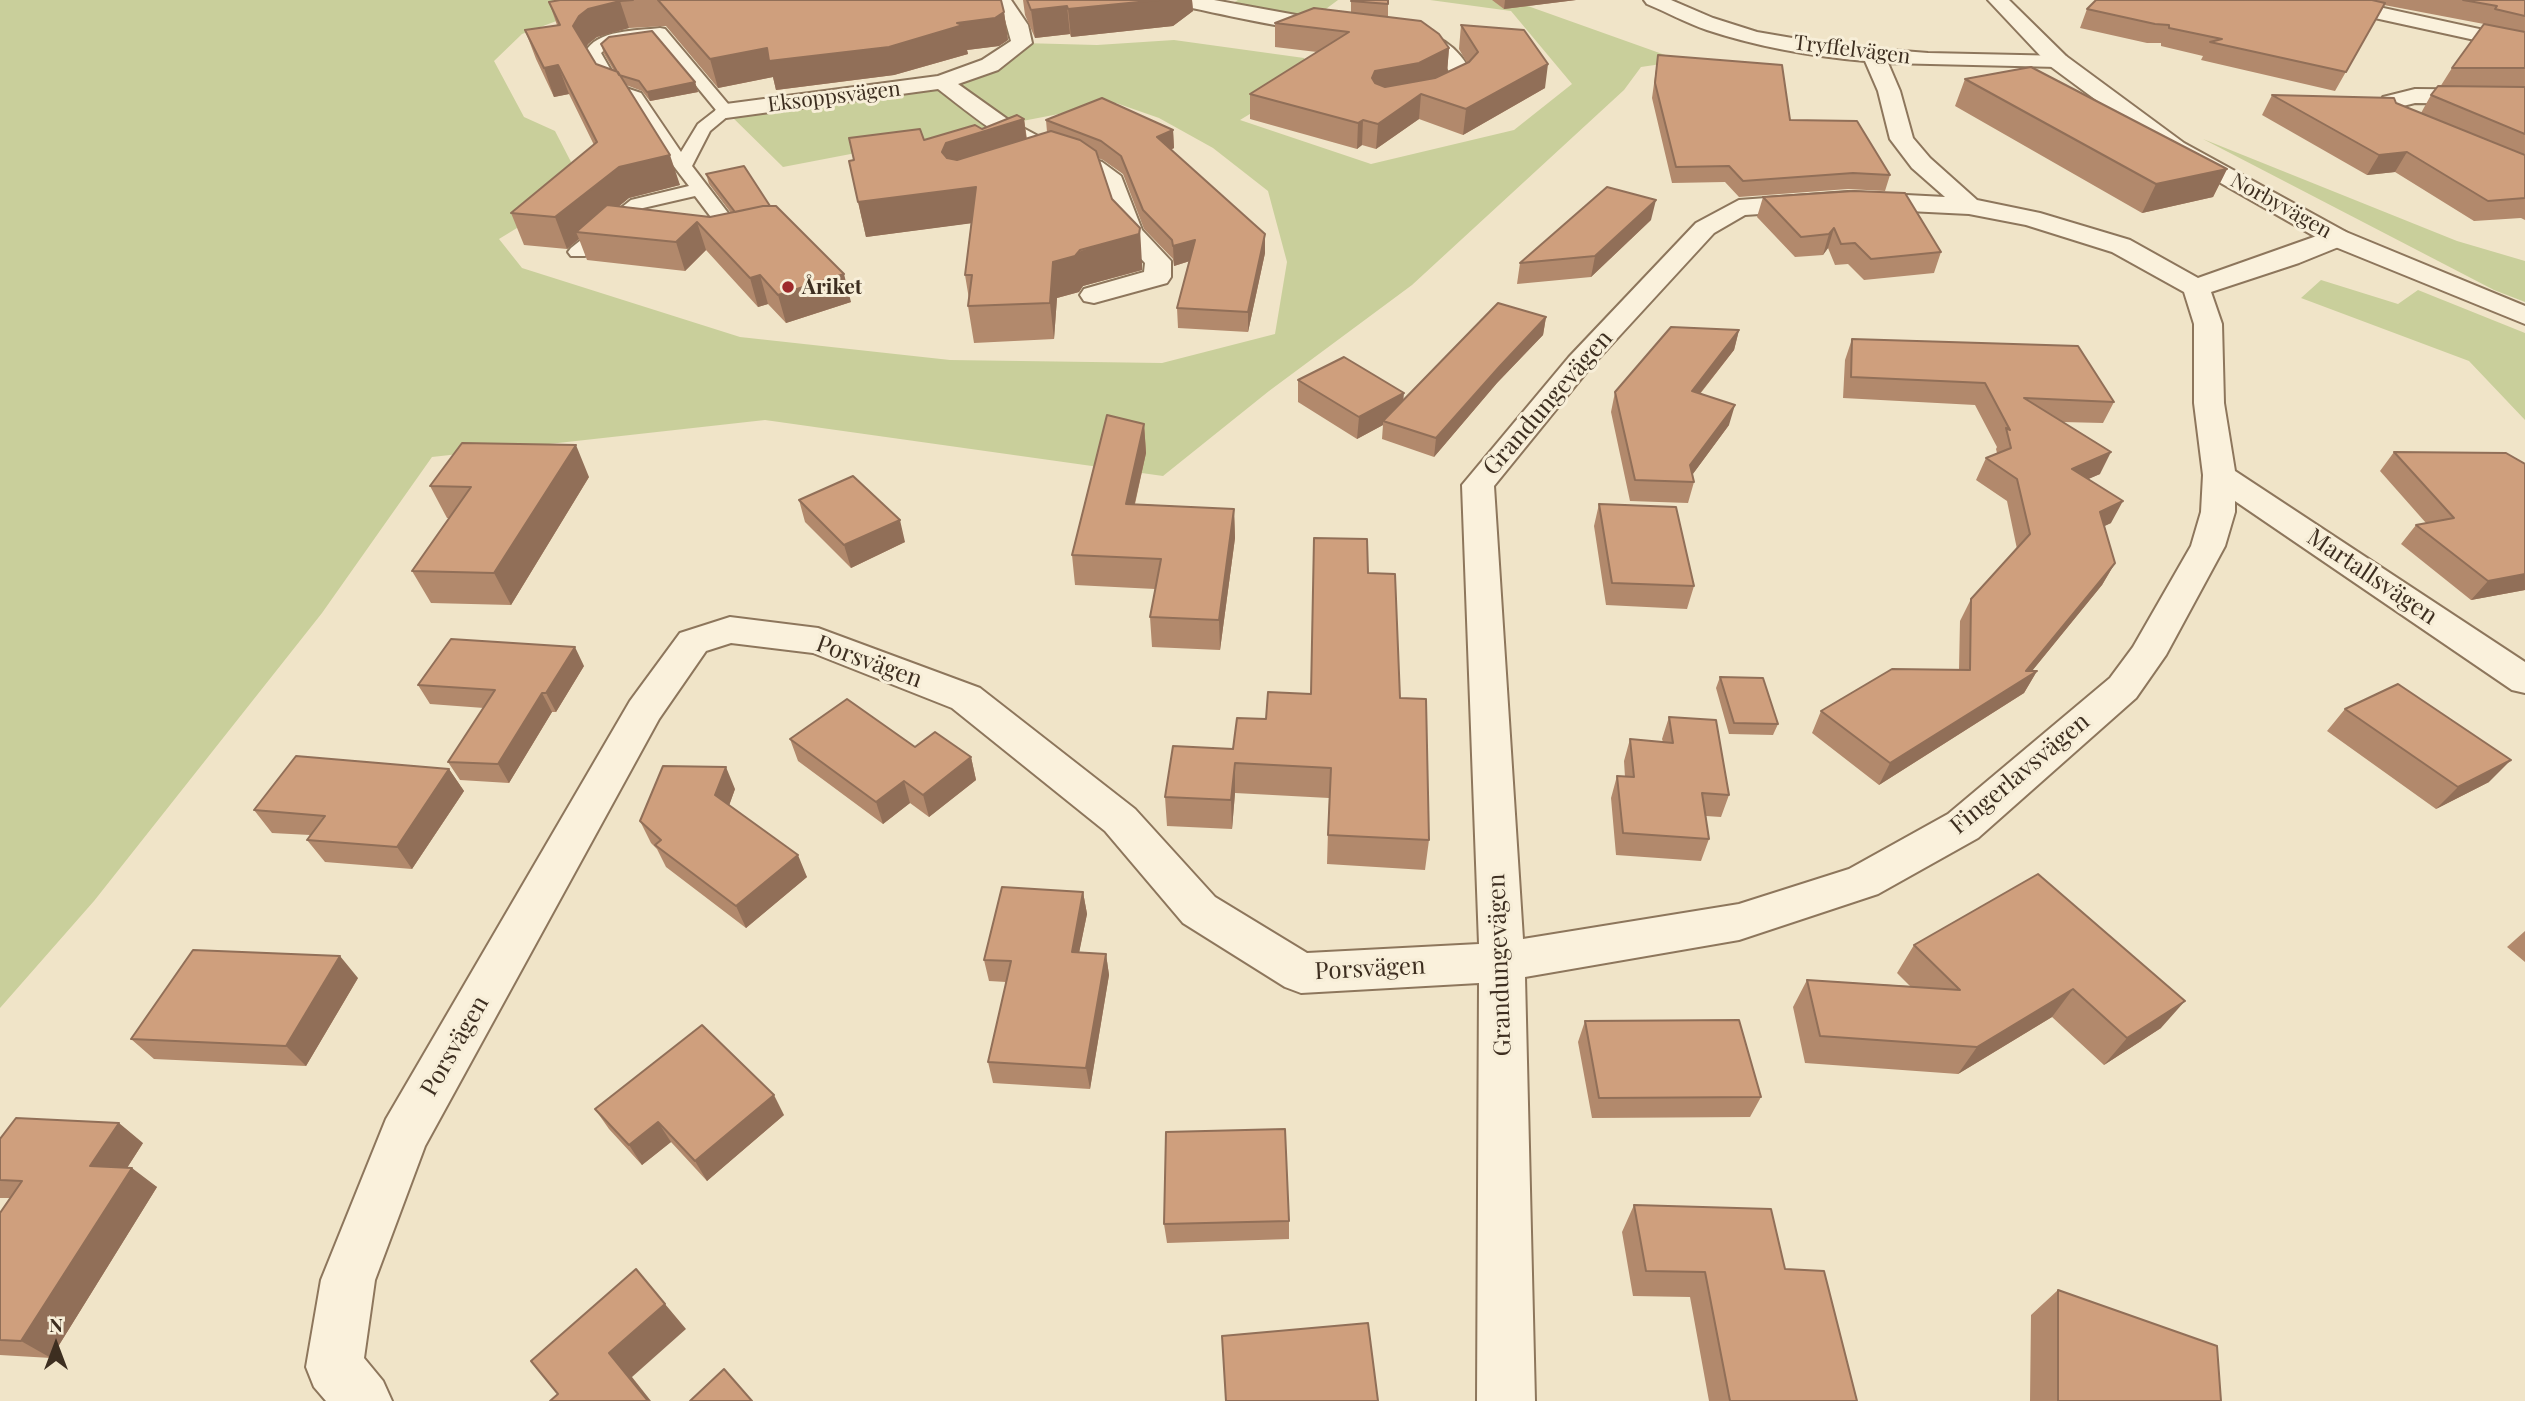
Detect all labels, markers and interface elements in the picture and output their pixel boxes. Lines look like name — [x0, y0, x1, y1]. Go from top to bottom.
street label: Tryffelvägen — [1792, 30, 1912, 70]
street label: Eksoppsvägen — [766, 76, 902, 118]
street label: Norbyvägen — [2226, 168, 2336, 244]
place label: Åriket — [802, 274, 862, 300]
marker: Åriket — [780, 279, 796, 295]
street label: Grandungevägen — [1477, 325, 1619, 481]
street label: Martallsvägen — [2301, 523, 2443, 631]
street label: Porsvägen — [812, 630, 926, 694]
street label: Fingerlavsvägen — [1944, 707, 2096, 841]
street label: Grandungevägen — [1482, 873, 1518, 1057]
street label: Porsvägen — [1314, 952, 1426, 986]
street label: Porsvägen — [415, 991, 495, 1101]
north arrow — [21, 1310, 91, 1380]
text: N — [49, 1311, 63, 1337]

